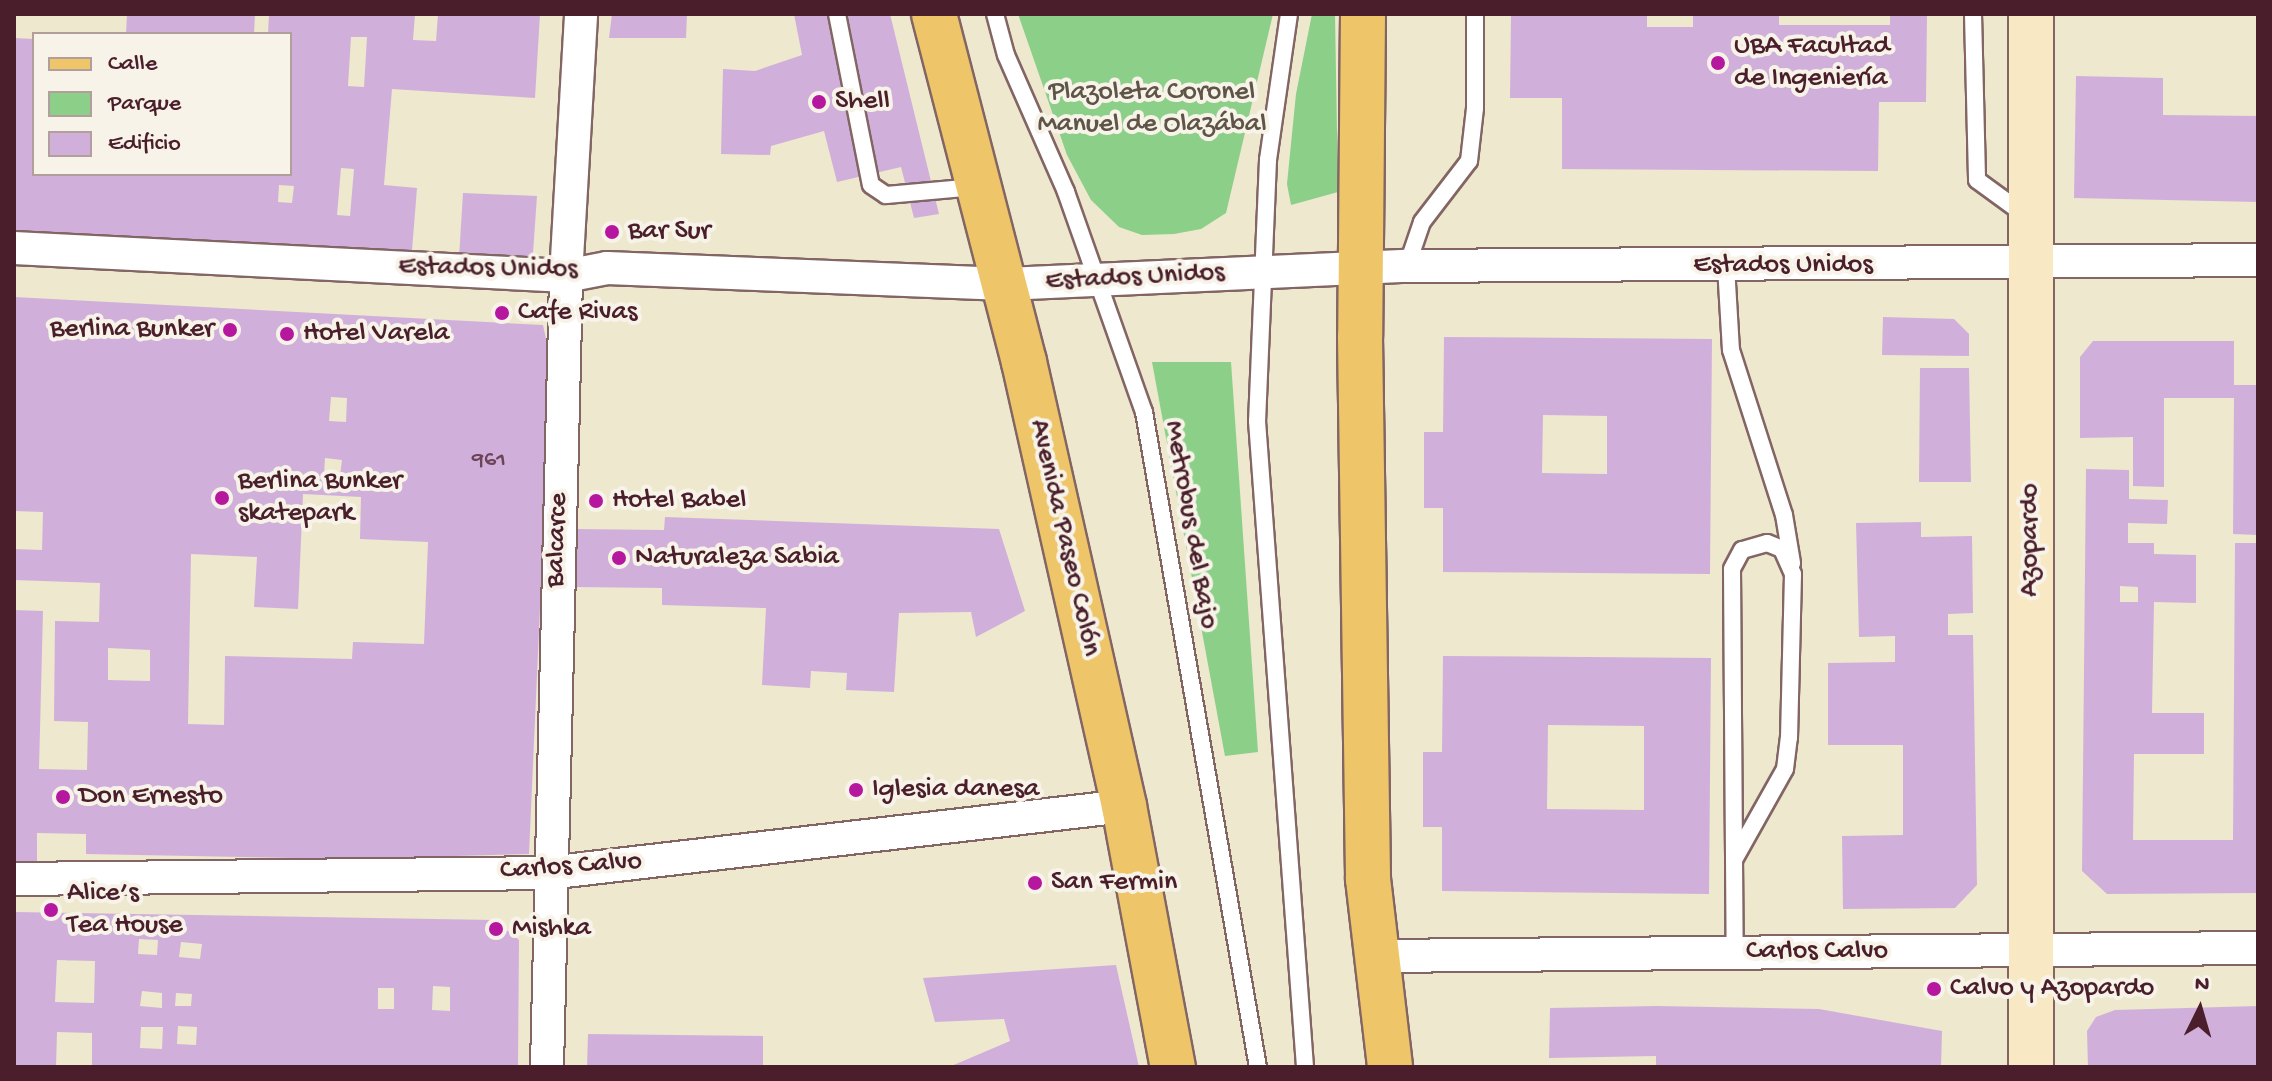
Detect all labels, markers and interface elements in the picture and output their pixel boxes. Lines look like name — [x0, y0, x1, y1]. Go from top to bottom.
place label: UBA Facultad de Ingeniería — [1734, 30, 1890, 96]
legend — [32, 32, 292, 176]
text: Calle — [108, 50, 157, 79]
marker: UBA Facultad de Ingeniería — [1709, 54, 1727, 72]
park label: Plazoleta Coronel Manuel de Olazábal — [1037, 76, 1267, 142]
place label: Shell — [835, 85, 890, 119]
text: Parque — [108, 90, 181, 119]
marker: Shell — [810, 93, 828, 111]
text: Edificio — [108, 130, 181, 159]
place label: Bar Sur — [628, 215, 710, 249]
marker: Bar Sur — [603, 223, 621, 241]
street label: Estados Unidos — [1693, 249, 1873, 283]
street label: Estados Unidos — [398, 251, 578, 287]
street label: Estados Unidos — [1045, 257, 1225, 299]
place label: Cafe Rivas — [518, 296, 637, 330]
marker: Cafe Rivas — [493, 304, 511, 322]
place label: Berlina Bunker — [50, 313, 214, 347]
place label: Hotel Varela — [303, 317, 449, 351]
marker: Berlina Bunker — [221, 321, 239, 339]
marker: Hotel Varela — [278, 325, 296, 343]
street label: Avenida Paseo Colón — [1020, 416, 1108, 660]
street label: Metrobus del Bajo — [1155, 418, 1225, 632]
house number: 961 — [472, 447, 506, 475]
place label: Berlina Bunker skatepark — [238, 465, 402, 531]
street label: Azopardo — [2014, 483, 2048, 597]
place label: Hotel Babel — [612, 484, 746, 518]
marker: Berlina Bunker skatepark — [213, 489, 231, 507]
street label: Balcarce — [540, 492, 576, 588]
marker: Hotel Babel — [587, 492, 605, 510]
place label: Naturaleza Sabia — [635, 541, 839, 575]
marker: Naturaleza Sabia — [610, 549, 628, 567]
place label: Iglesia danesa — [872, 773, 1039, 807]
place label: Don Ernesto — [79, 780, 223, 814]
marker: Iglesia danesa — [847, 781, 865, 799]
marker: Don Ernesto — [54, 788, 72, 806]
street label: Carlos Calvo — [499, 845, 643, 889]
place label: San Fermin — [1051, 866, 1177, 900]
marker: San Fermin — [1026, 874, 1044, 892]
place label: Alice’s Tea House — [67, 877, 183, 943]
marker: Alice’s Tea House — [42, 901, 60, 919]
place label: Mishka — [512, 912, 591, 946]
marker: Mishka — [487, 920, 505, 938]
street label: Carlos Calvo — [1746, 935, 1888, 969]
north arrow — [2160, 969, 2240, 1049]
place label: Calvo y Azopardo — [1950, 972, 2154, 1006]
text: N — [2194, 972, 2210, 999]
marker: Calvo y Azopardo — [1925, 980, 1943, 998]

